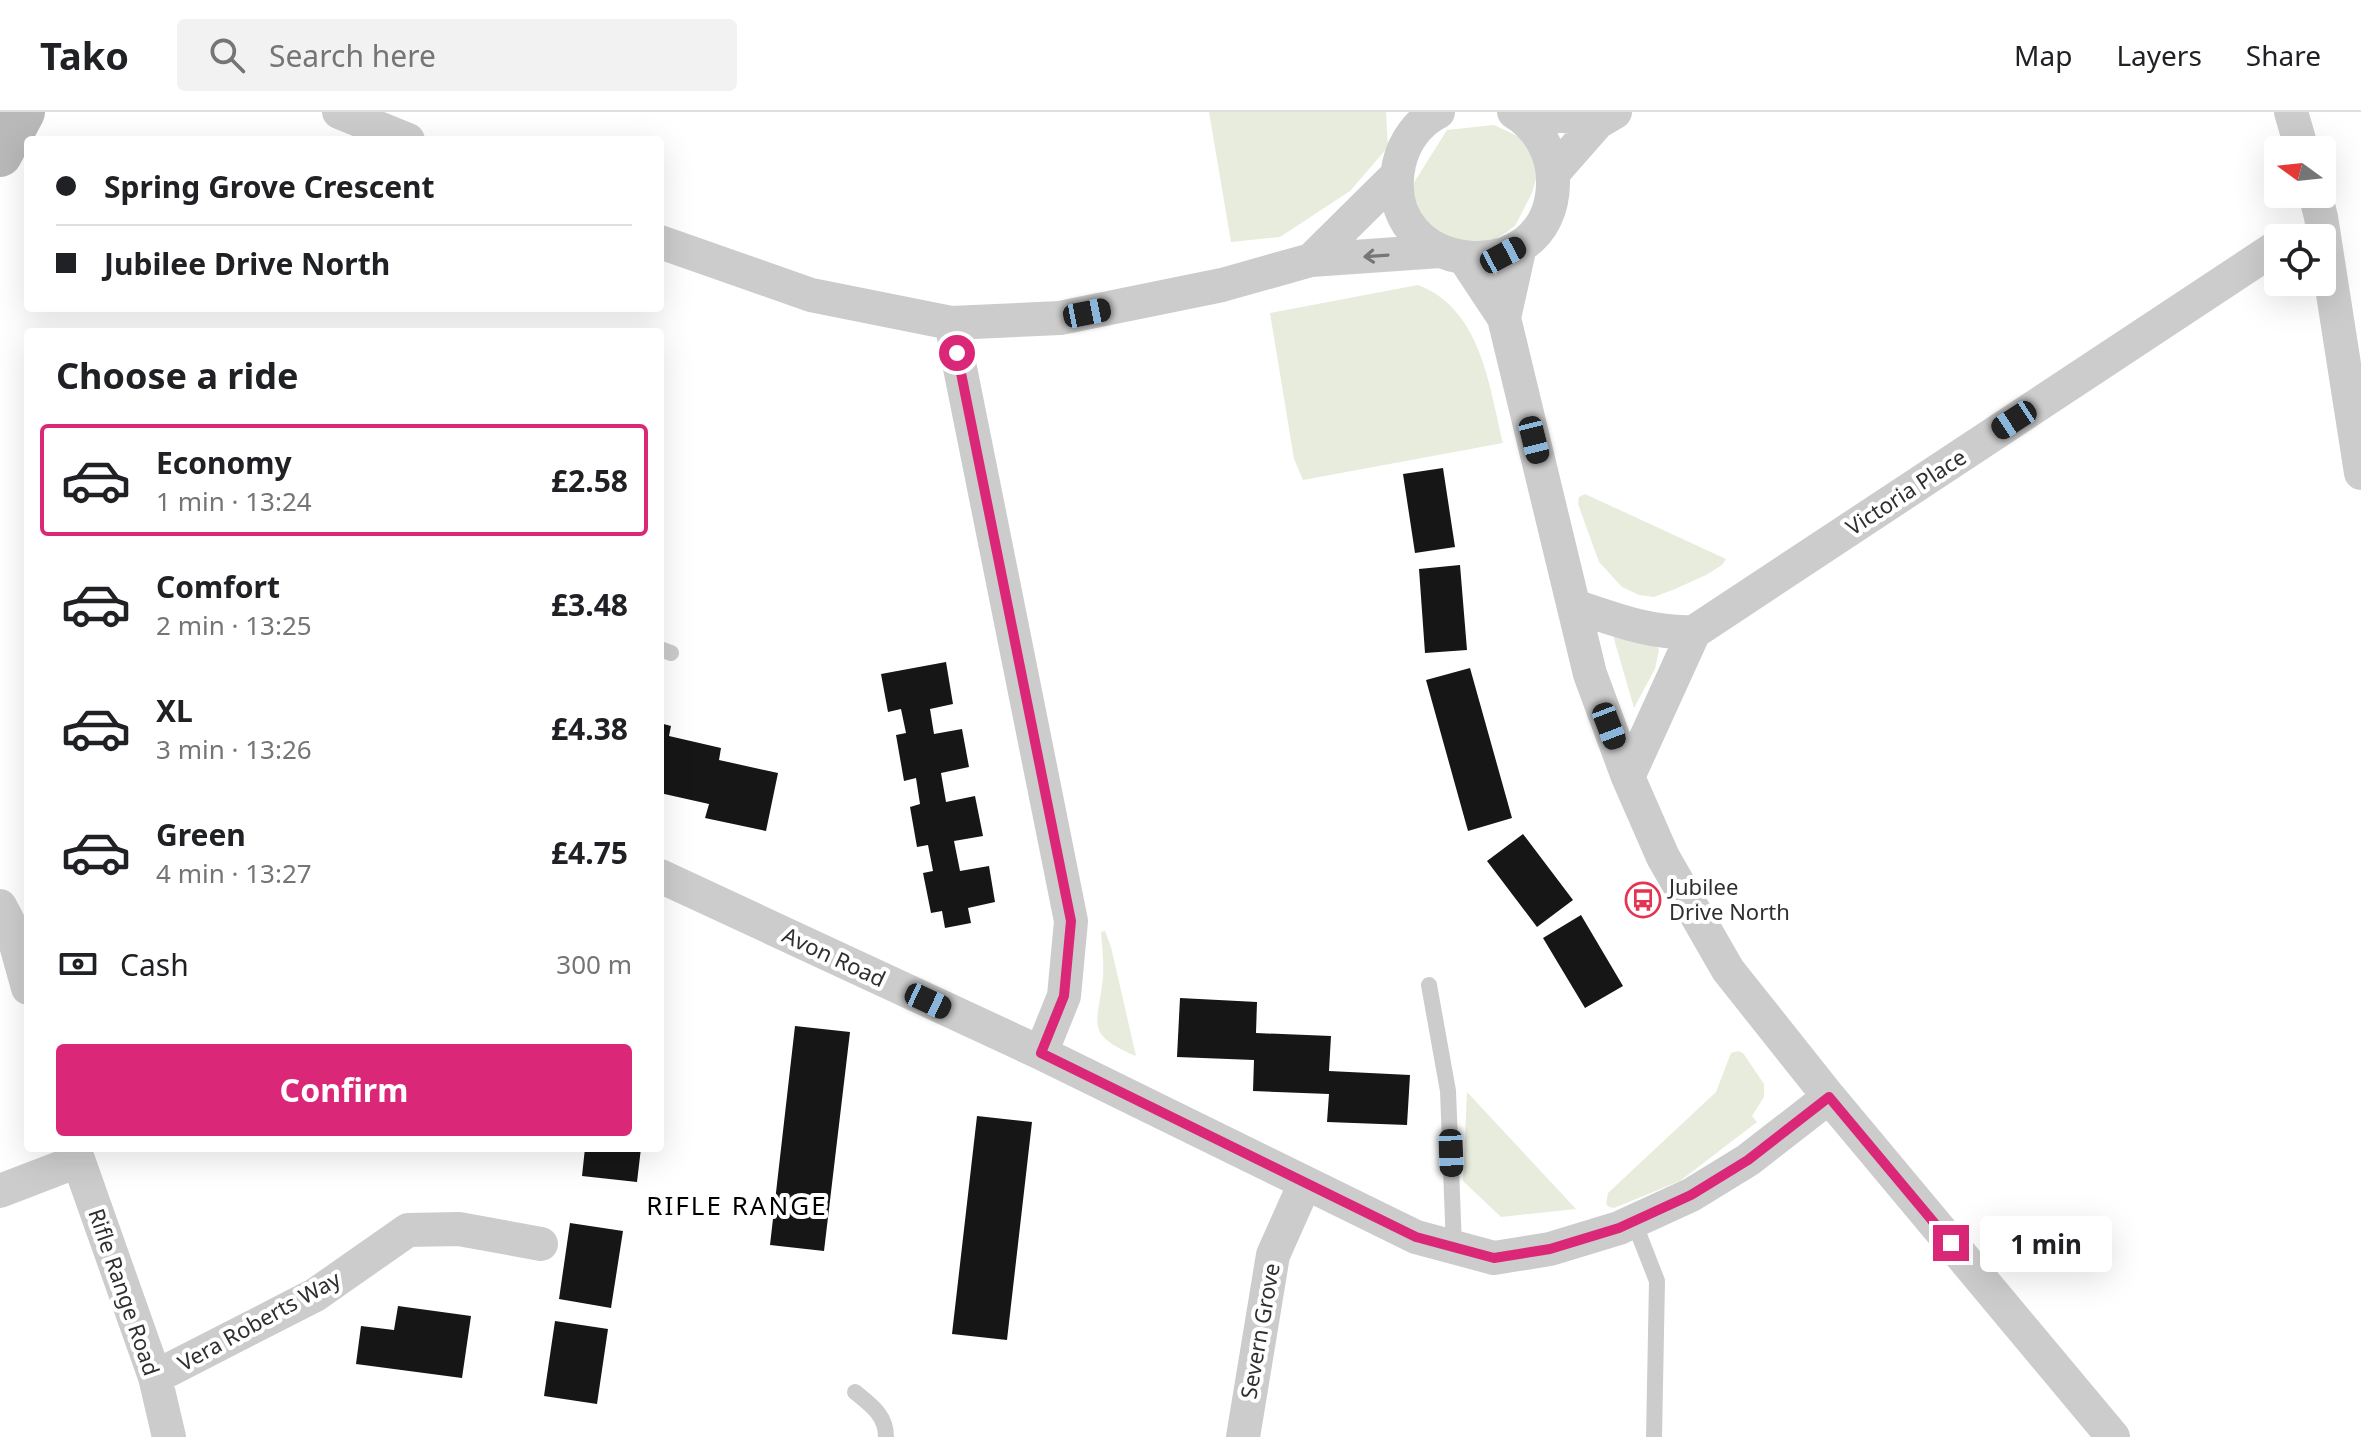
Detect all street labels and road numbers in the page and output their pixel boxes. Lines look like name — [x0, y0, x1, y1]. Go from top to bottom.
street label: Victoria Place — [1839, 441, 1971, 541]
street label: Avon Road — [778, 919, 891, 993]
street label: Rifle Range Road — [82, 1204, 168, 1379]
street label: Severn Grove — [1232, 1261, 1286, 1401]
street label: Vera Roberts Way — [172, 1263, 346, 1377]

